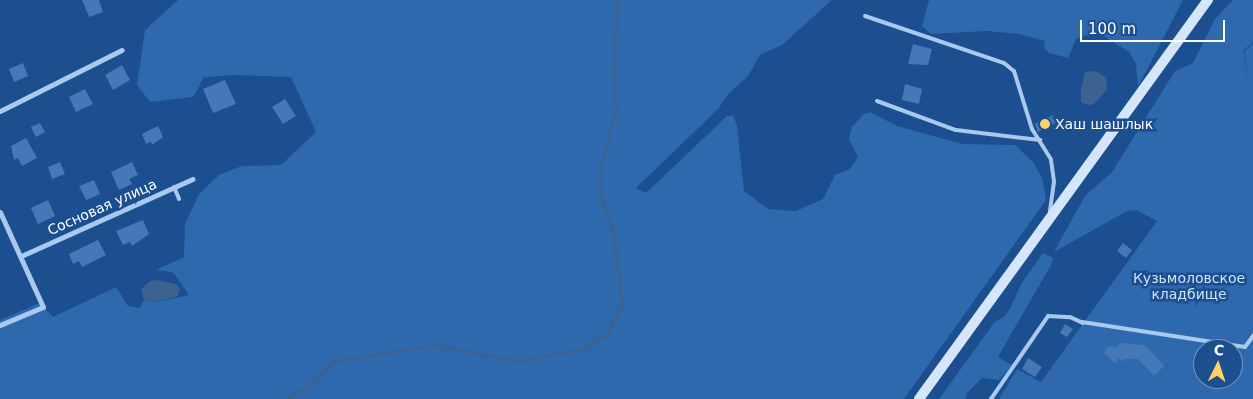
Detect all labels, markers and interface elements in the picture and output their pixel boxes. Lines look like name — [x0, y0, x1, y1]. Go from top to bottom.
scale bar — [1083, 10, 1228, 42]
text: 100 m — [1088, 20, 1136, 38]
place label: Хаш шашлык — [1055, 116, 1153, 132]
marker: Хаш шашлык — [1039, 118, 1051, 130]
street label: Сосновая улица — [45, 175, 159, 239]
park label: Кузьмоловское кладбище — [1133, 270, 1245, 302]
north arrow — [1193, 339, 1243, 389]
text: С — [1213, 342, 1225, 358]

